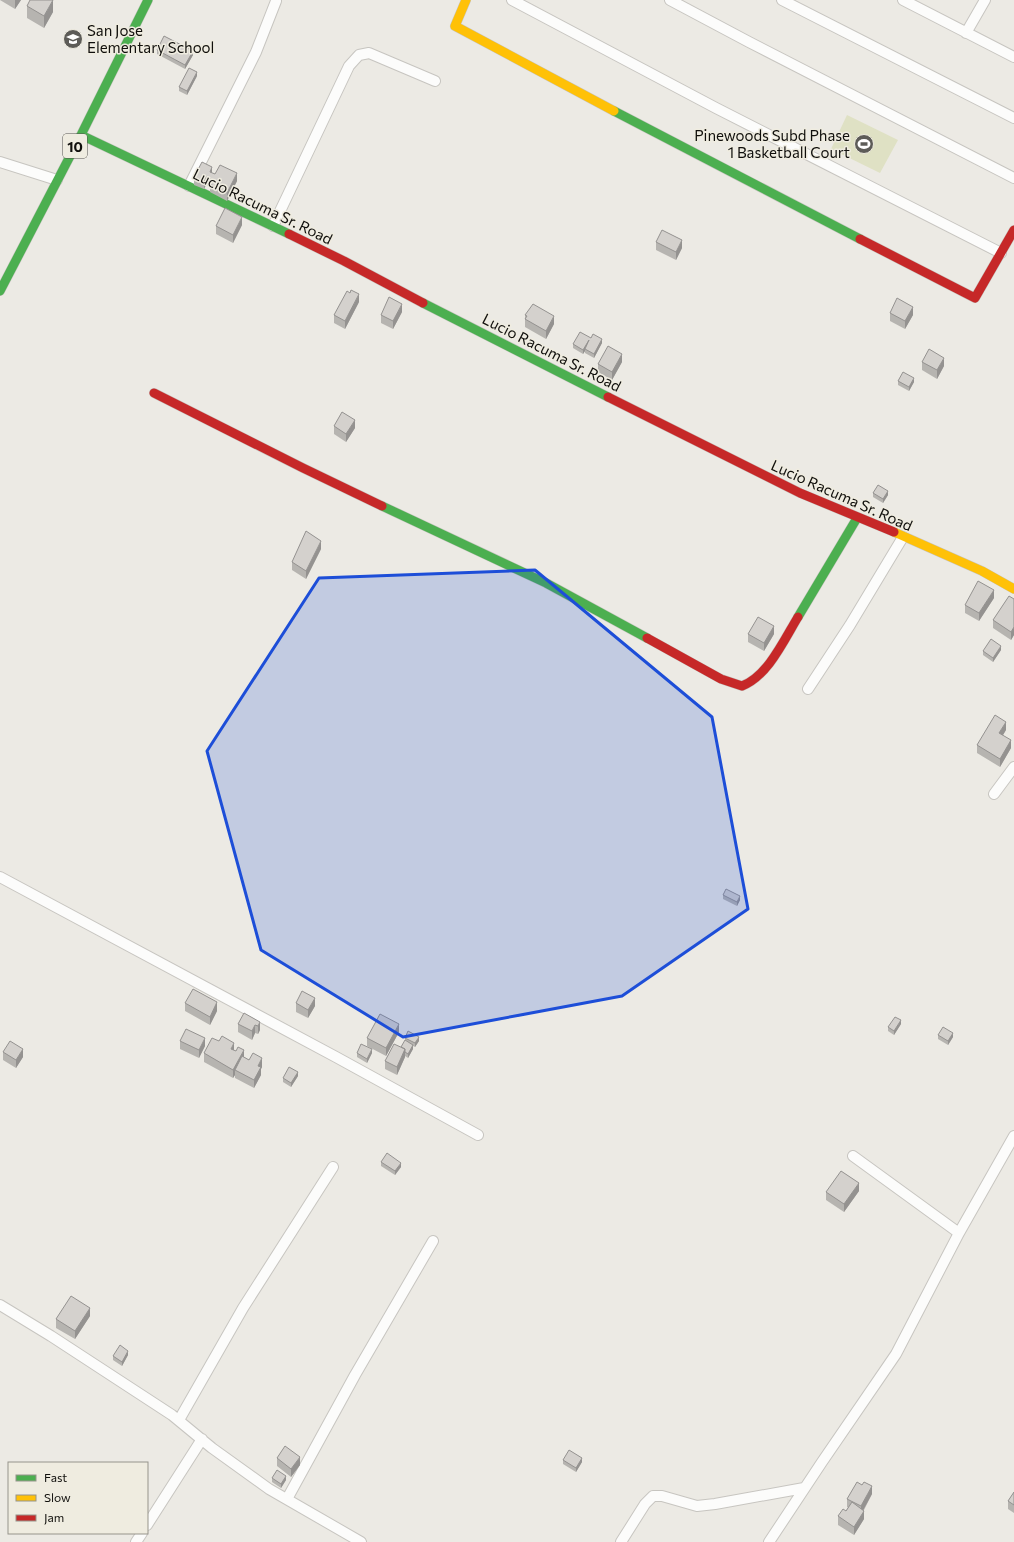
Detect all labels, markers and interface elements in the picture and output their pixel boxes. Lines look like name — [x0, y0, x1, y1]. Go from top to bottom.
place label: San Jose Elementary School — [87, 21, 214, 56]
school or university icon: San Jose Elementary School — [62, 28, 84, 50]
place label: Pinewoods Subd Phase 1 Basketball Court — [694, 126, 850, 161]
sports icon: Pinewoods Subd Phase 1 Basketball Court — [853, 133, 875, 155]
road number: 10 — [63, 134, 87, 158]
street label: Lucio Racuma Sr. Road — [190, 164, 336, 248]
street label: Lucio Racuma Sr. Road — [480, 309, 624, 395]
street label: Lucio Racuma Sr. Road — [768, 456, 916, 534]
legend — [8, 1462, 148, 1534]
text: Fast — [44, 1470, 67, 1484]
text: Slow — [44, 1490, 71, 1504]
text: Jam — [44, 1510, 64, 1525]

